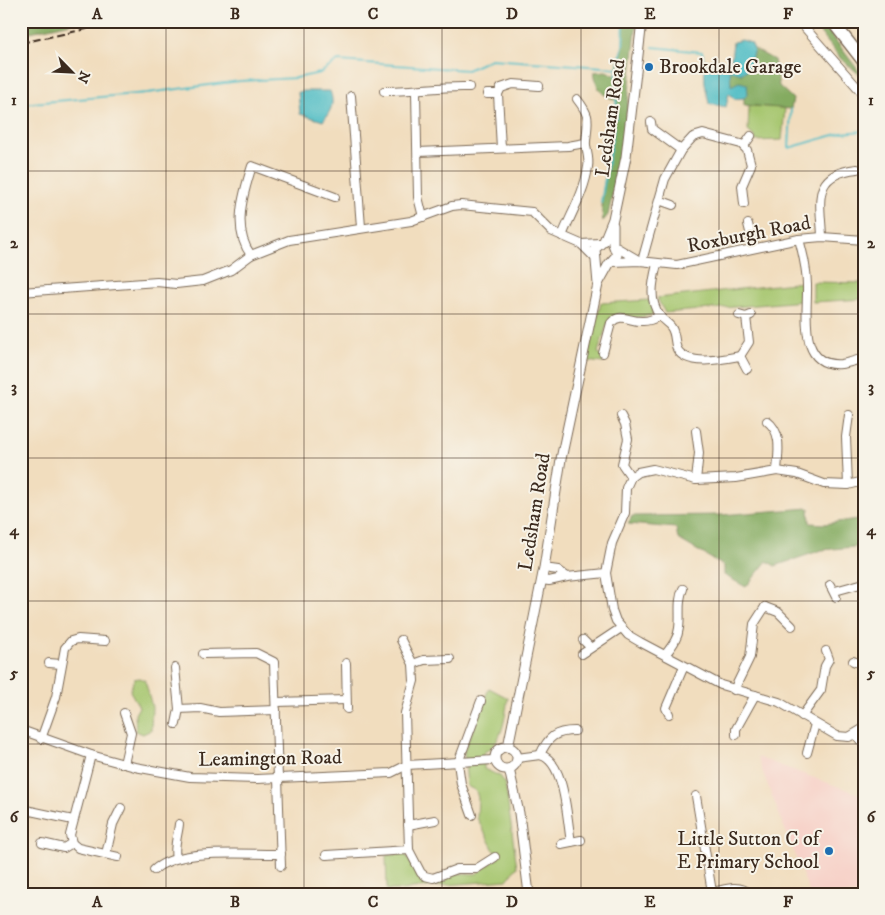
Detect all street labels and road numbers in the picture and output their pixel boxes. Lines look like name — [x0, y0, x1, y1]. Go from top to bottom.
street label: Ledsham Road — [590, 57, 632, 179]
street label: Roxburgh Road — [685, 211, 813, 259]
street label: Ledsham Road — [513, 451, 557, 573]
street label: Leamington Road — [198, 745, 342, 773]

